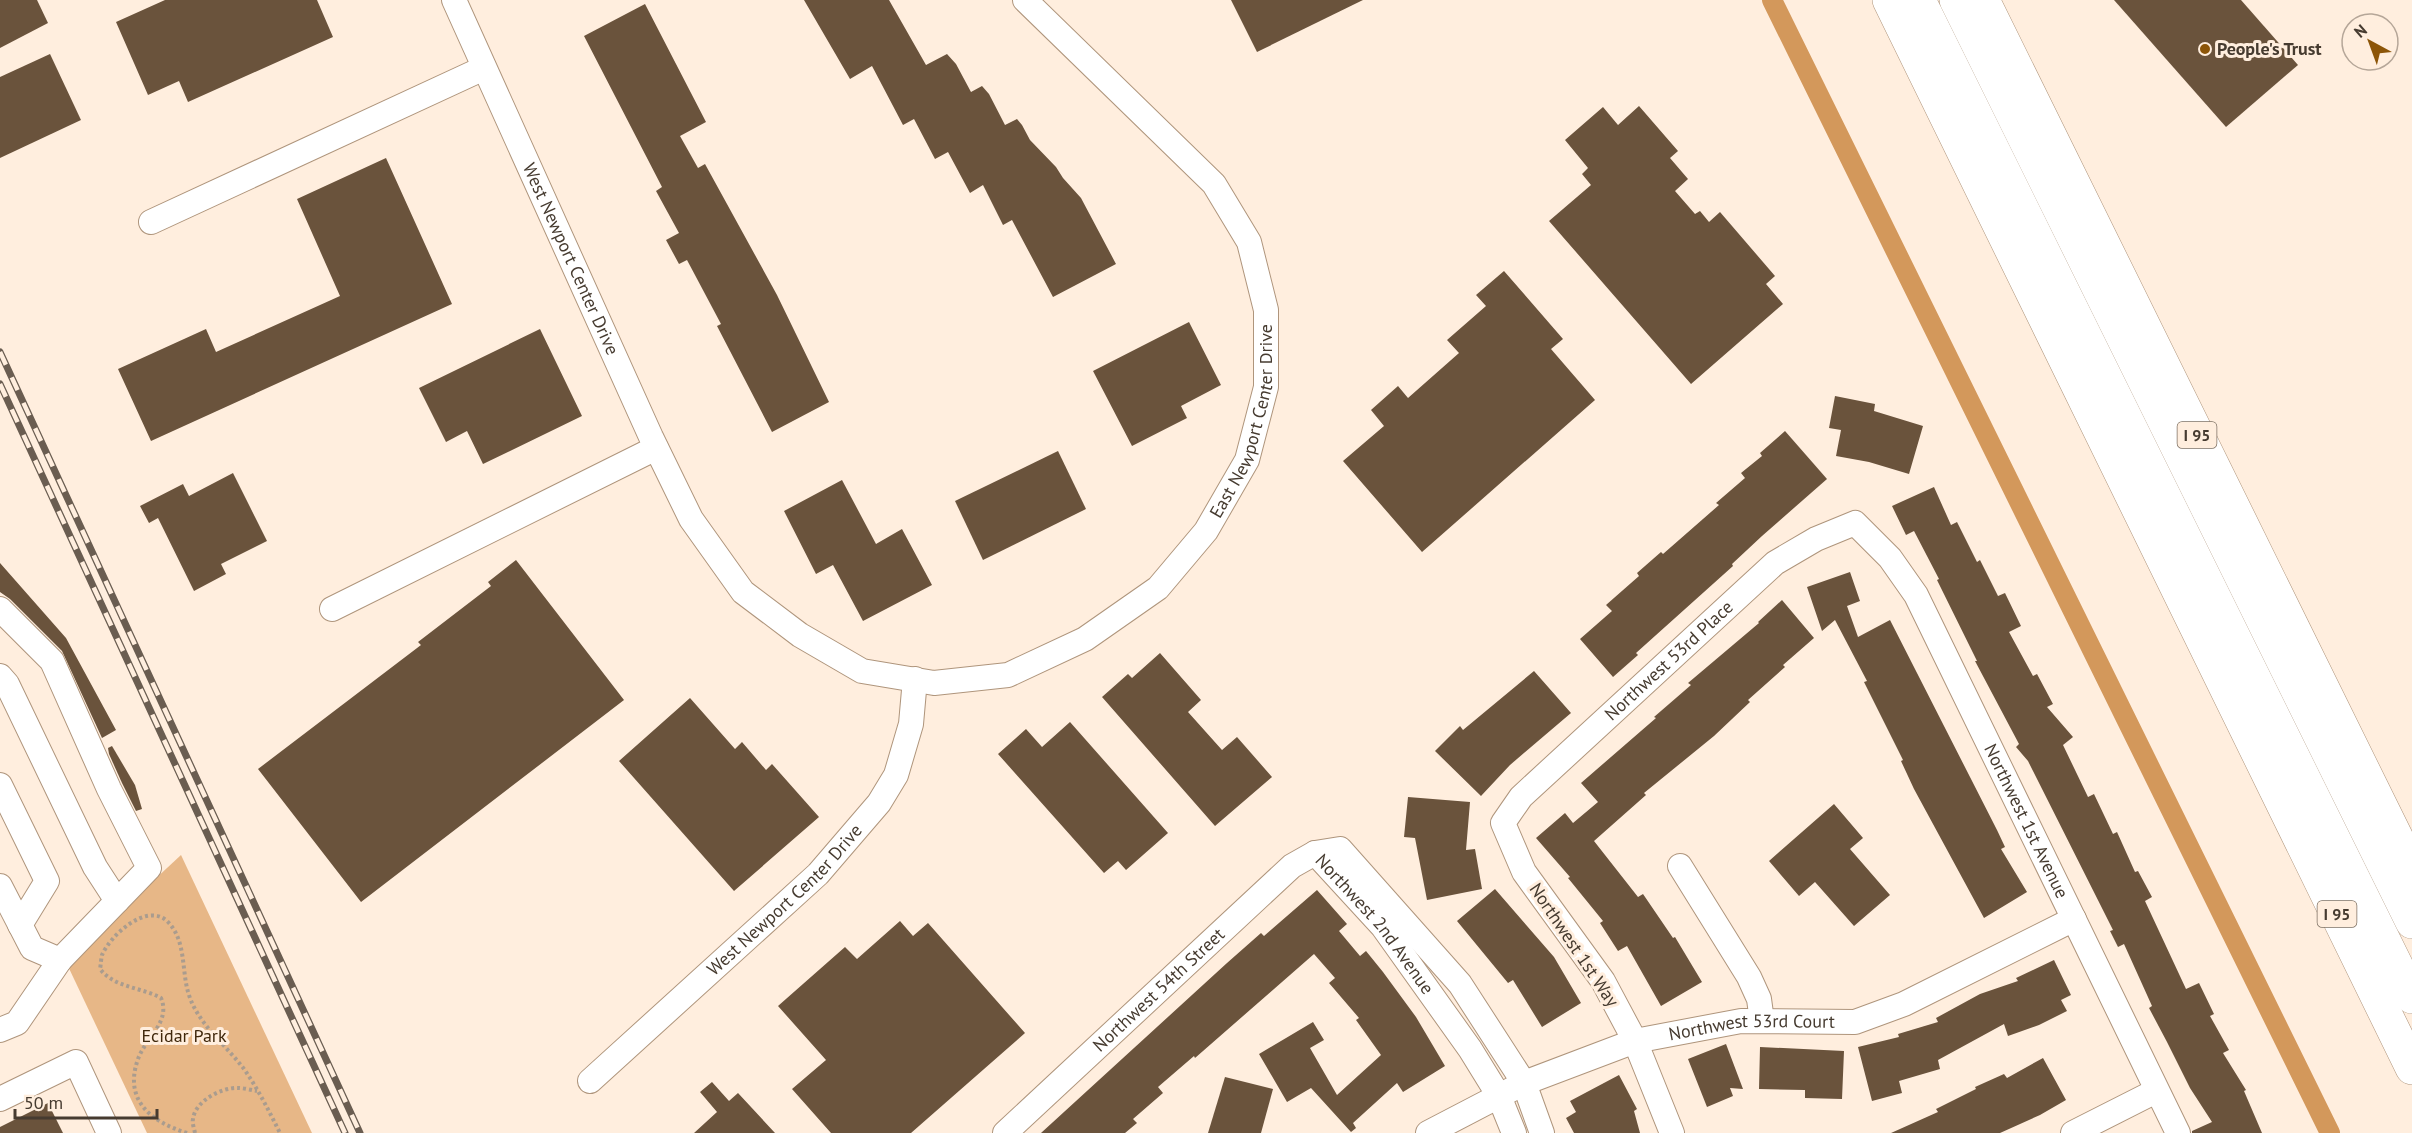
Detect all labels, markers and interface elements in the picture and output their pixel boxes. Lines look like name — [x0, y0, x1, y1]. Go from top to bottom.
north arrow — [2340, 12, 2400, 72]
text: N — [2350, 20, 2371, 42]
place label: People's Trust — [2217, 37, 2322, 60]
marker: People's Trust — [2198, 42, 2212, 56]
street label: West Newport Center Drive — [518, 159, 624, 358]
street label: East Newport Center Drive — [1204, 324, 1277, 522]
road number: I 95 — [2178, 422, 2216, 448]
street label: Northwest 53rd Place — [1600, 595, 1738, 725]
street label: Northwest 1st Avenue — [1979, 740, 2074, 902]
street label: West Newport Center Drive — [702, 819, 867, 980]
street label: Northwest 2nd Avenue — [1311, 849, 1439, 999]
street label: Northwest 1st Way — [1524, 878, 1625, 1012]
road number: I 95 — [2318, 901, 2356, 927]
street label: Northwest 54th Street — [1088, 923, 1229, 1056]
street label: Northwest 53rd Court — [1667, 1009, 1835, 1045]
park label: Ecidar Park — [141, 1024, 227, 1047]
scale bar — [15, 1082, 158, 1120]
text: 50 m — [24, 1091, 63, 1114]

